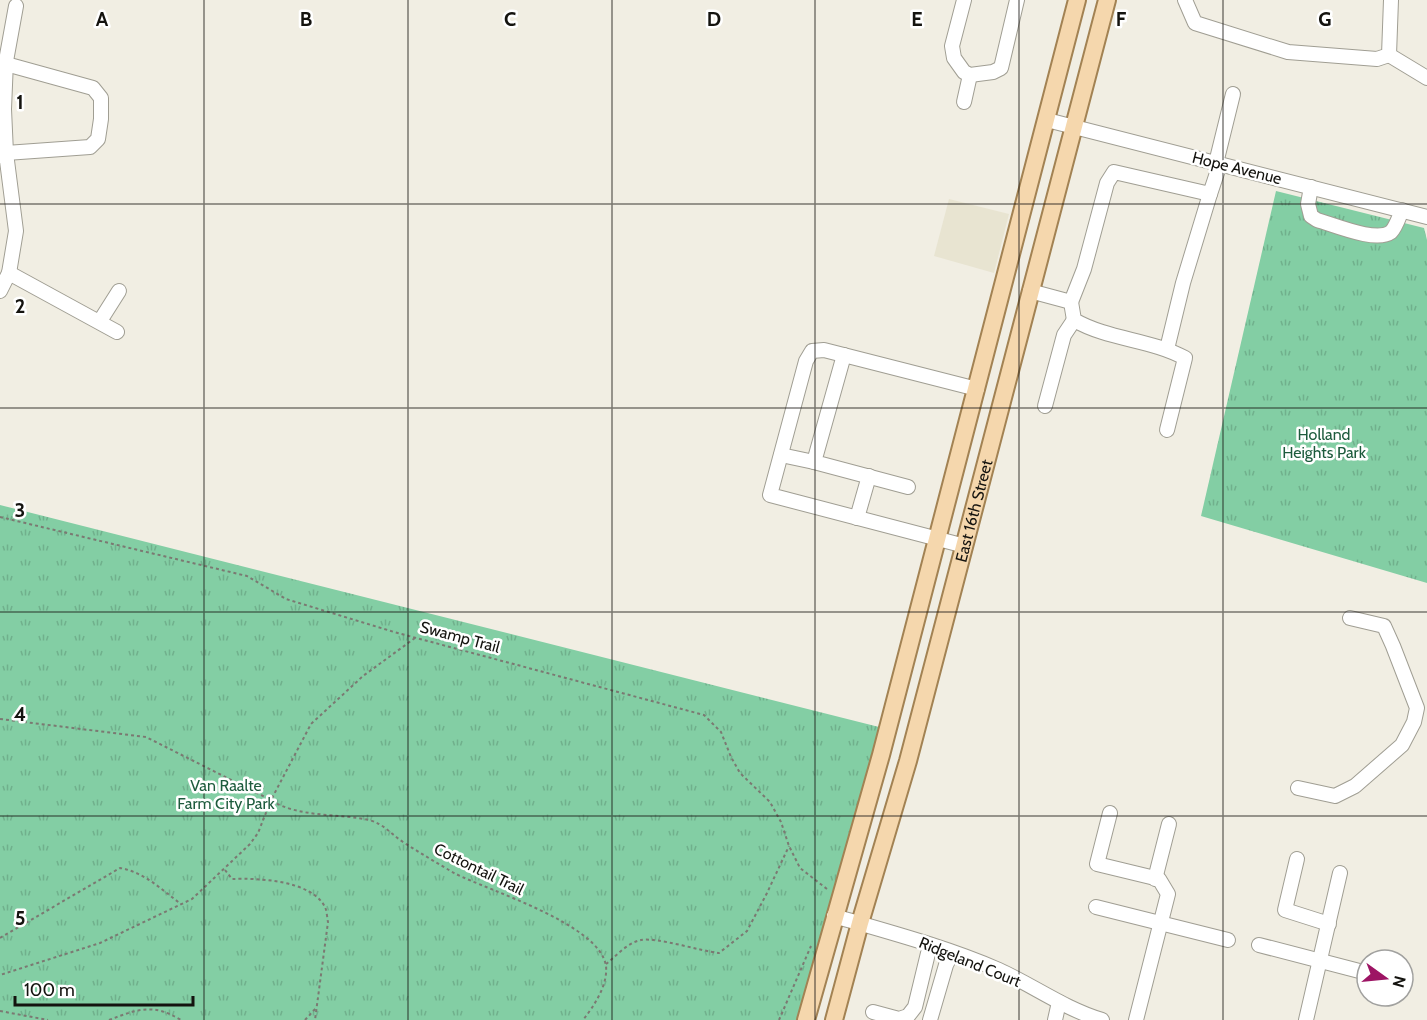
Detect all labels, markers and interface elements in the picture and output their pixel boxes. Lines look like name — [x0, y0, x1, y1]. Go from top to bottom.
text: A — [96, 7, 109, 31]
text: B — [300, 7, 312, 31]
text: C — [504, 7, 516, 31]
text: D — [707, 7, 721, 31]
text: E — [911, 7, 923, 31]
text: F — [1116, 7, 1127, 31]
text: G — [1318, 7, 1332, 31]
text: 1 — [16, 90, 24, 114]
street label: Hope Avenue — [1190, 148, 1284, 188]
text: 2 — [15, 294, 25, 318]
park label: Holland Heights Park — [1282, 425, 1367, 462]
street label: East 16th Street — [951, 457, 996, 564]
text: 3 — [15, 498, 25, 522]
street label: Swamp Trail — [418, 617, 502, 657]
text: 4 — [14, 702, 26, 726]
park label: Van Raalte Farm City Park — [177, 776, 276, 813]
street label: Cottontail Trail — [431, 839, 527, 899]
text: 5 — [15, 906, 25, 930]
street label: Ridgeland Court — [916, 933, 1024, 991]
north arrow — [1355, 948, 1415, 1008]
scale bar — [15, 969, 194, 1007]
text: N — [1388, 974, 1410, 990]
text: 100 m — [24, 979, 75, 1001]

